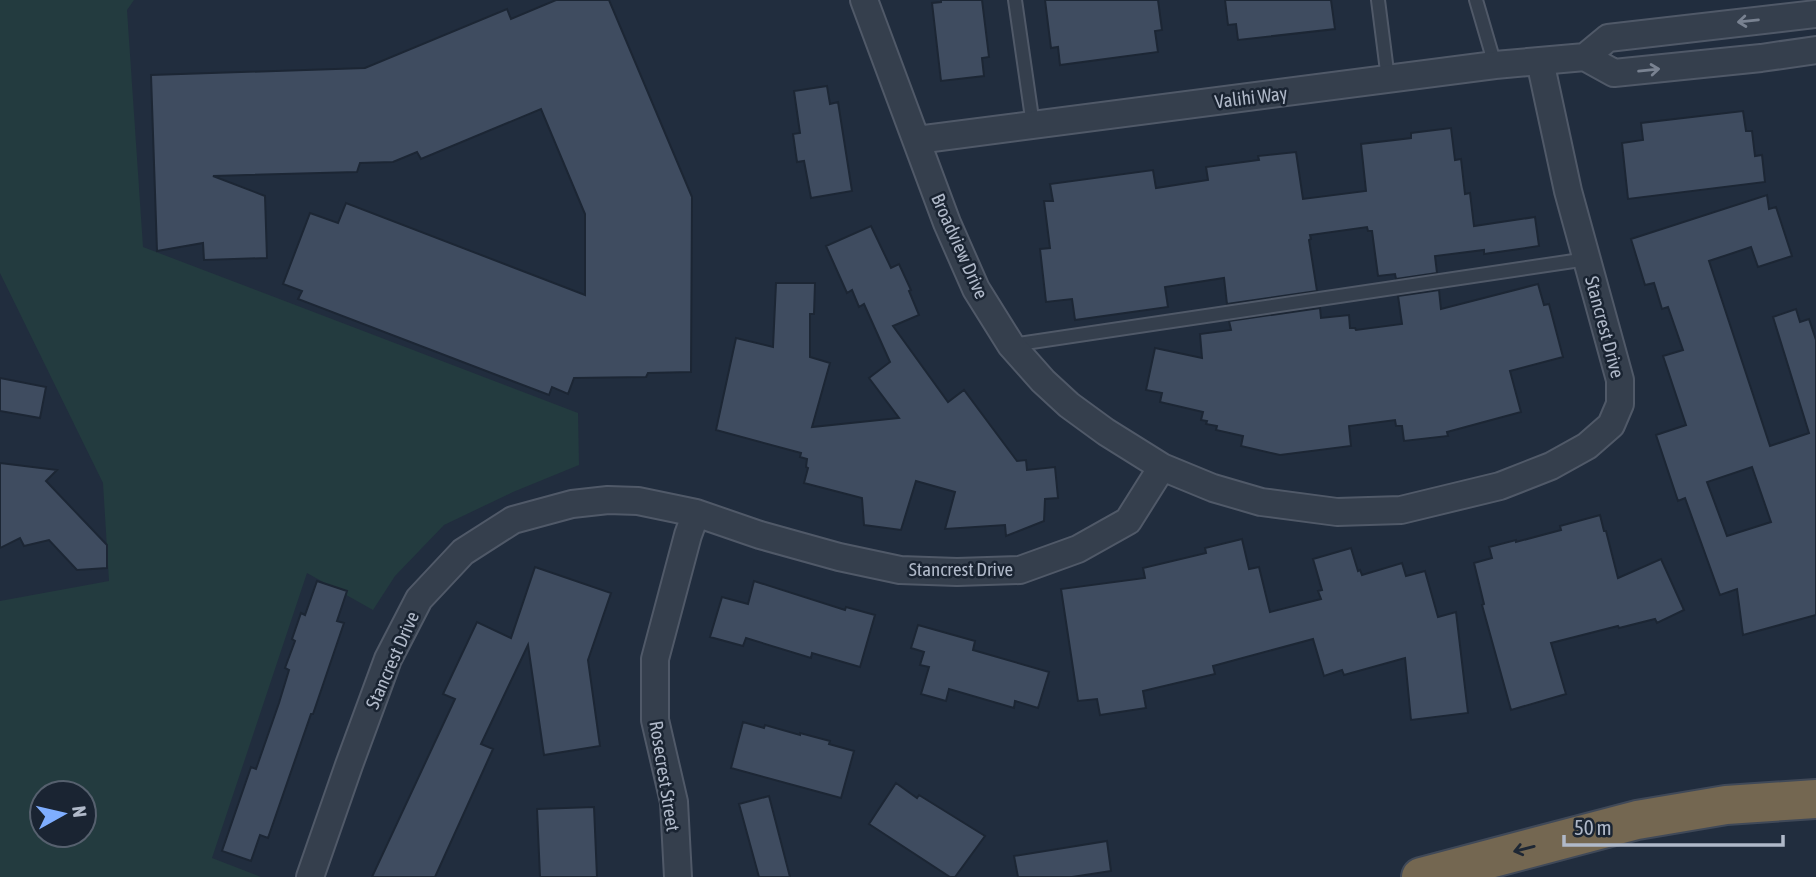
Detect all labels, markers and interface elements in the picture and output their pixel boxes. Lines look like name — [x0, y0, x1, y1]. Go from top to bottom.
one-way arrow — [1737, 15, 1760, 28]
one-way arrow — [1637, 63, 1660, 76]
street label: Valihi Way — [1213, 82, 1289, 112]
street label: Broadview Drive — [927, 190, 993, 302]
street label: Stancrest Drive — [1581, 274, 1629, 380]
street label: Stancrest Drive — [909, 558, 1013, 580]
street label: Stancrest Drive — [361, 608, 423, 712]
street label: Rosecrest Street — [645, 719, 685, 833]
north arrow — [28, 779, 98, 849]
scale bar — [1564, 804, 1783, 848]
text: N — [68, 805, 92, 819]
text: 50 m — [1574, 815, 1612, 839]
one-way arrow — [1513, 843, 1536, 856]

